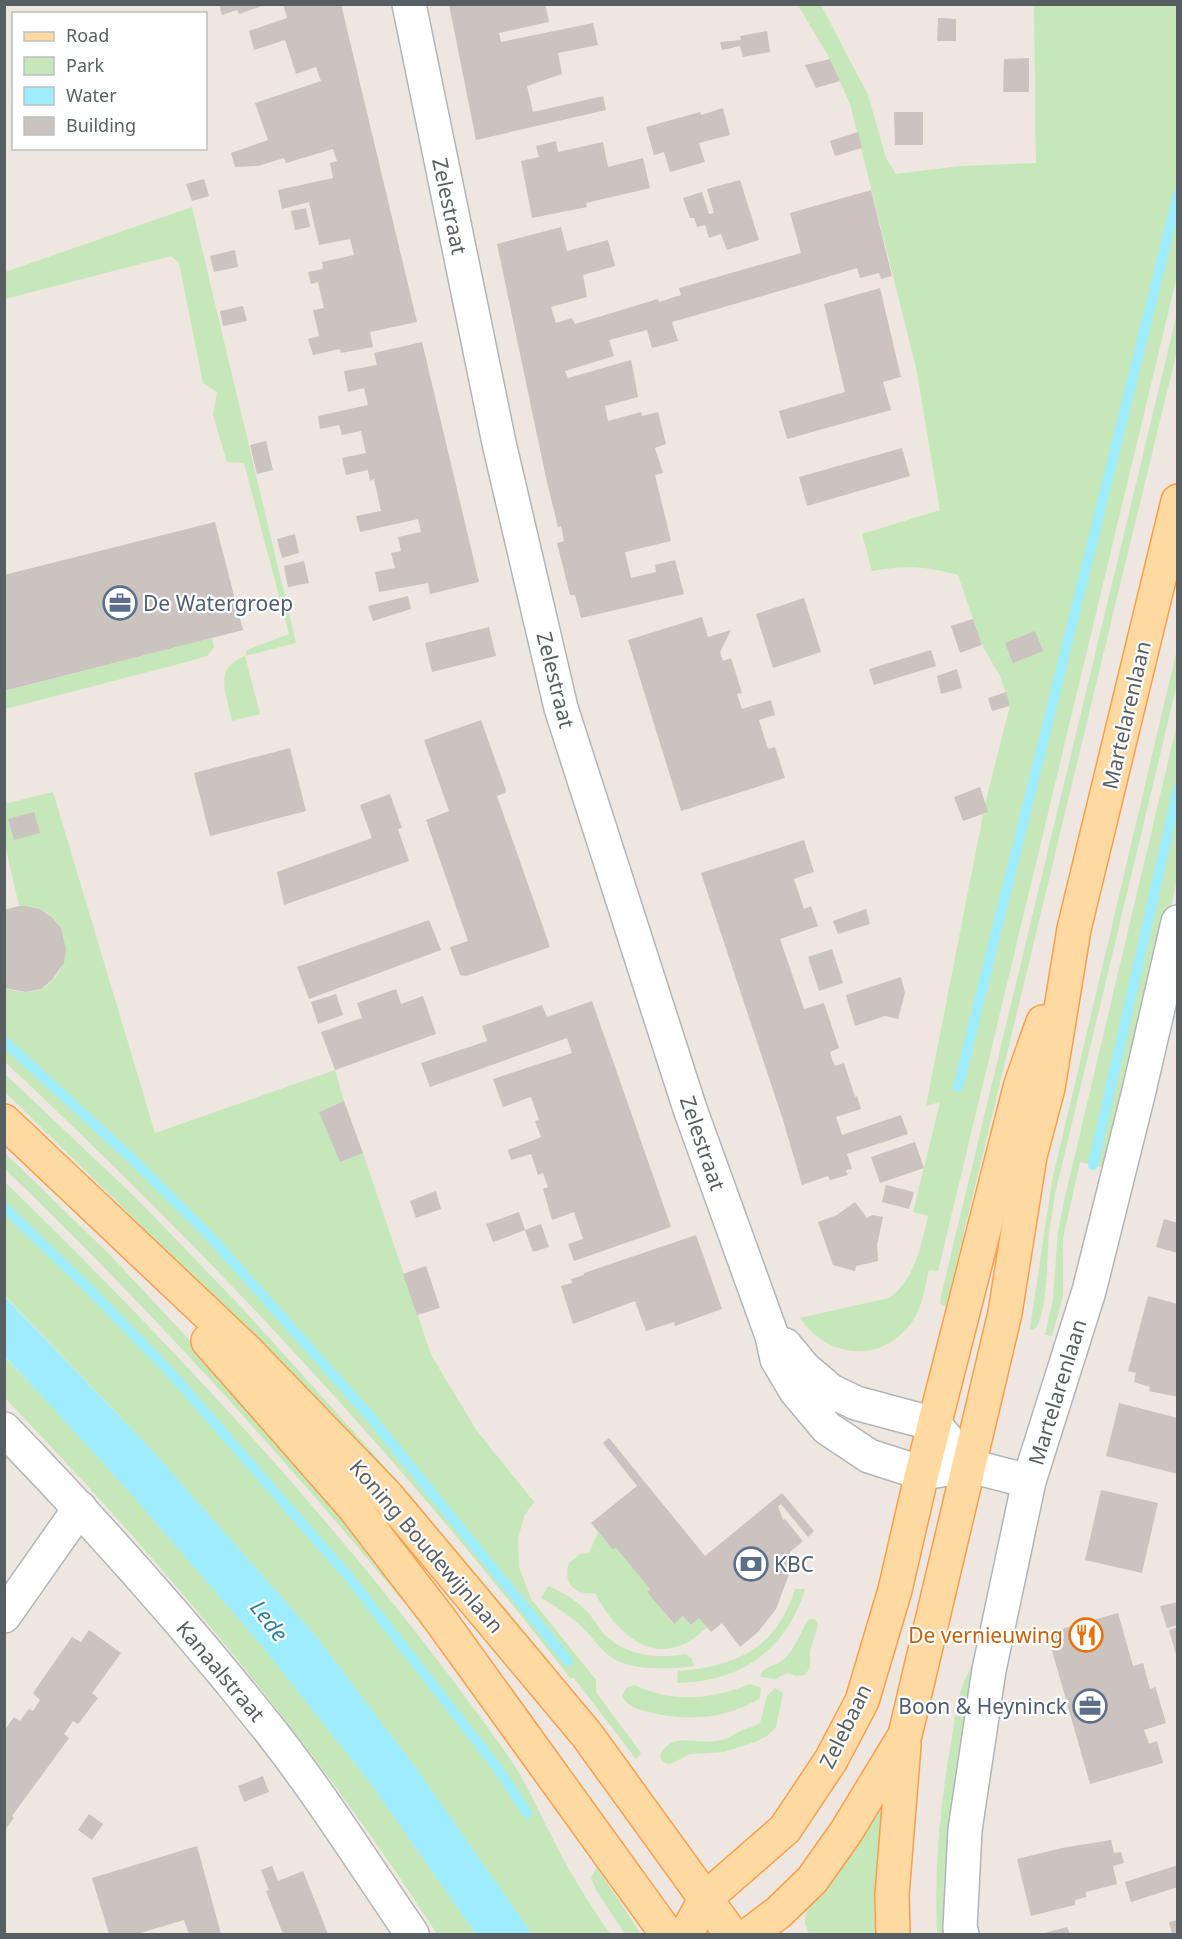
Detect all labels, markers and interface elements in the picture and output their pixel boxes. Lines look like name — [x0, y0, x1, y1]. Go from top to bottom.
legend — [12, 12, 207, 150]
text: Road — [66, 23, 109, 47]
text: Park — [66, 53, 104, 77]
text: Water — [66, 83, 117, 107]
text: Building — [66, 113, 136, 137]
street label: Zelestraat — [426, 155, 474, 257]
office icon: De Watergroep — [102, 585, 138, 621]
place label: De Watergroep — [143, 589, 293, 617]
street label: Zelestraat — [531, 629, 582, 731]
street label: Martelarenlaan — [1095, 638, 1157, 792]
street label: Zelestraat — [674, 1092, 732, 1194]
street label: Martelarenlaan — [1022, 1316, 1092, 1468]
street label: Koning Boudewijnlaan — [344, 1453, 510, 1639]
bank icon: KBC — [733, 1546, 769, 1582]
place label: KBC — [774, 1550, 814, 1578]
water label: Lede — [244, 1593, 296, 1647]
street label: Kanaalstraat — [170, 1615, 272, 1728]
restaurant icon: De vernieuwing — [1068, 1617, 1104, 1653]
place label: De vernieuwing — [908, 1621, 1063, 1649]
street label: Zelebaan — [813, 1679, 877, 1773]
office icon: Boon & Heyninck — [1072, 1688, 1108, 1724]
place label: Boon & Heyninck — [898, 1692, 1068, 1720]

